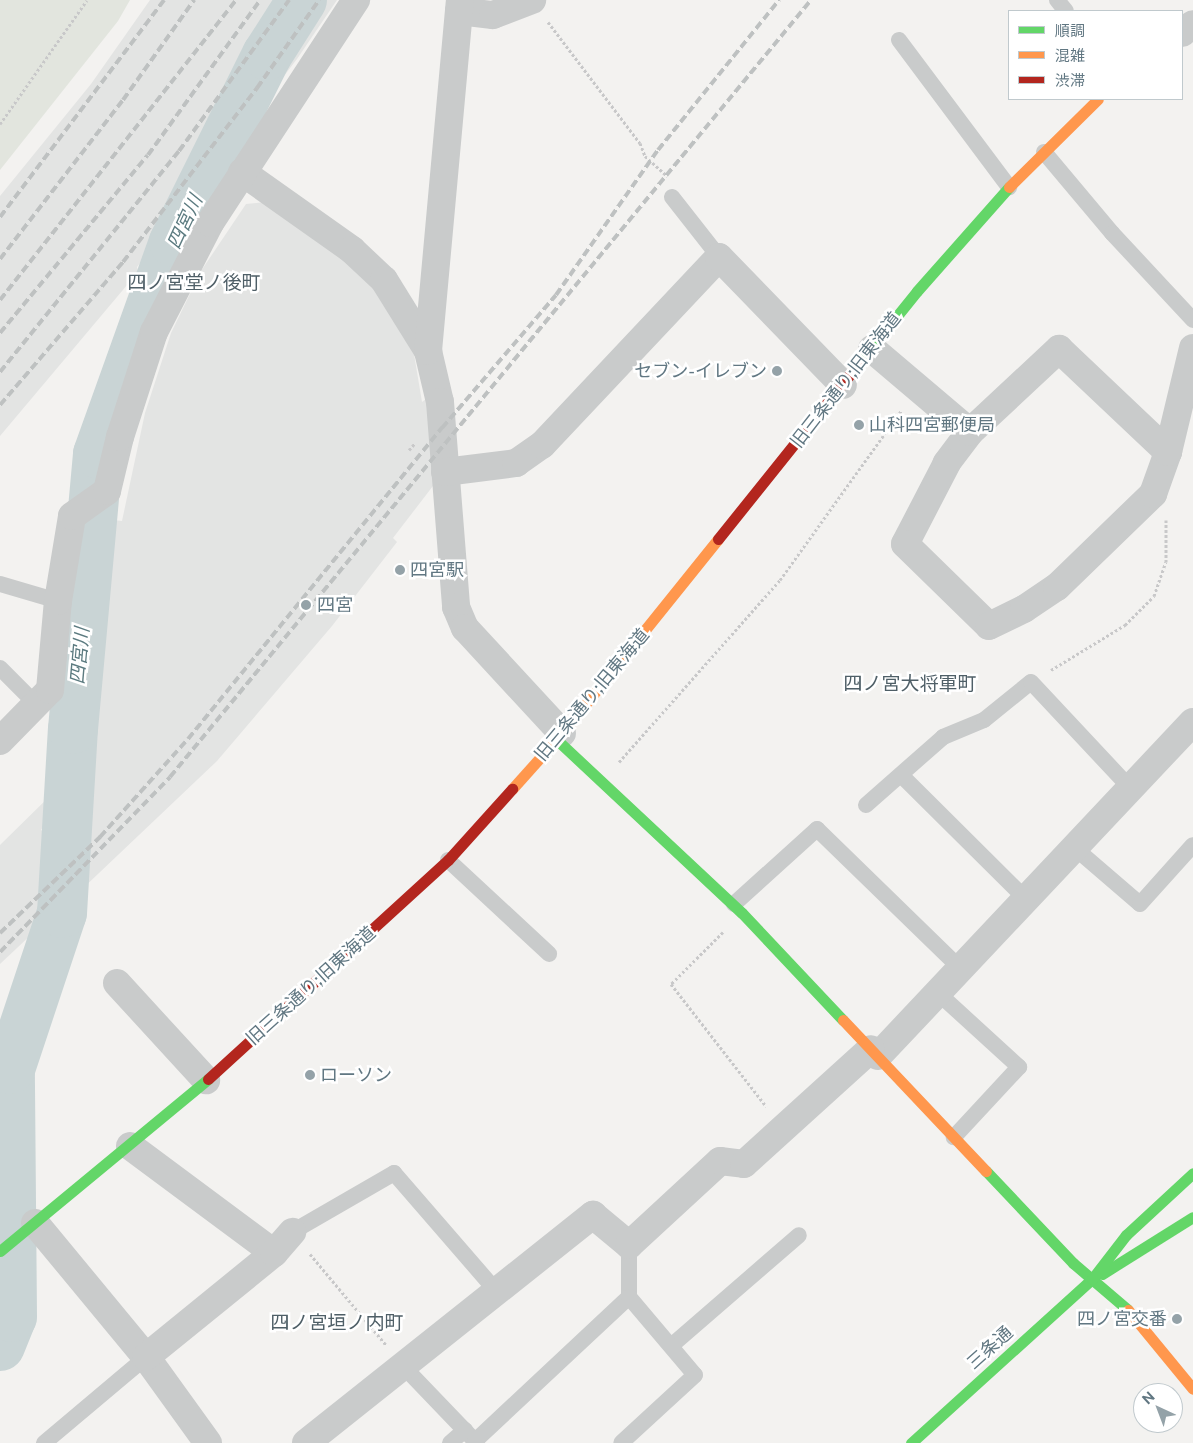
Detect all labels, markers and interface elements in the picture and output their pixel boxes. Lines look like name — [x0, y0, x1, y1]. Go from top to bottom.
legend — [1008, 10, 1183, 100]
text: 順調 — [1055, 22, 1085, 39]
text: 混雑 — [1055, 47, 1085, 64]
text: 渋滞 — [1055, 72, 1085, 89]
water label: 四宮川 — [163, 191, 207, 253]
district label: 四ノ宮堂ノ後町 — [128, 272, 260, 294]
street label: 旧三条通り;旧東海道 — [786, 308, 906, 452]
place label: セブン-イレブン — [634, 360, 767, 382]
marker: セブン-イレブン — [771, 365, 783, 377]
place label: 山科四宮郵便局 — [869, 414, 995, 436]
marker: 山科四宮郵便局 — [853, 419, 865, 431]
place label: 四宮駅 — [410, 559, 464, 581]
marker: 四宮駅 — [394, 564, 406, 576]
place label: 四宮 — [317, 594, 353, 616]
marker: 四宮 — [299, 598, 313, 612]
street label: 旧三条通り;旧東海道 — [530, 624, 654, 766]
water label: 四宮川 — [66, 627, 94, 685]
district label: 四ノ宮大将軍町 — [844, 673, 976, 695]
street label: 旧三条通り;旧東海道 — [242, 922, 380, 1050]
place label: ローソン — [320, 1064, 392, 1086]
marker: ローソン — [304, 1069, 316, 1081]
place label: 四ノ宮交番 — [1077, 1308, 1167, 1330]
district label: 四ノ宮垣ノ内町 — [271, 1312, 403, 1334]
marker: 四ノ宮交番 — [1171, 1313, 1183, 1325]
street label: 三条通 — [963, 1322, 1017, 1374]
north arrow — [1133, 1383, 1183, 1433]
text: N — [1139, 1388, 1158, 1407]

